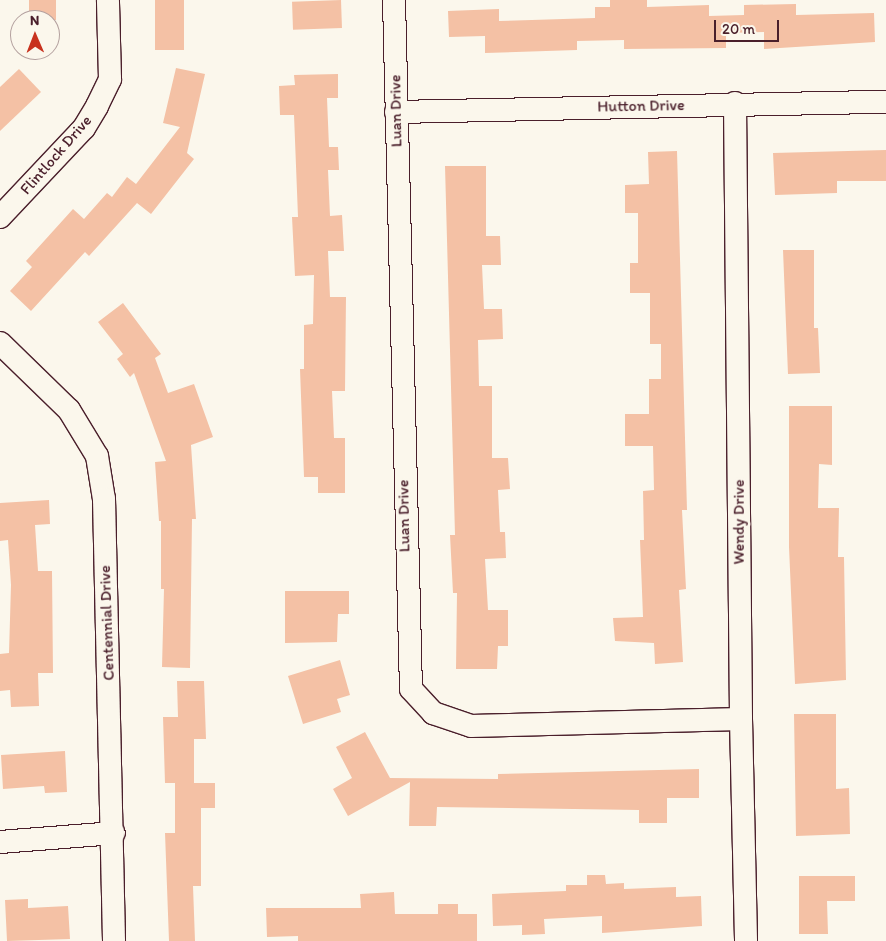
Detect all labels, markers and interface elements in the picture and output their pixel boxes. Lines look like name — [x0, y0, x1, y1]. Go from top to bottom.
north arrow — [10, 10, 60, 60]
scale bar — [716, 10, 781, 42]
text: N — [30, 12, 40, 29]
text: 20 m — [722, 20, 755, 38]
street label: Luan Drive — [386, 74, 406, 148]
street label: Hutton Drive — [597, 96, 685, 116]
street label: Flintlock Drive — [16, 111, 96, 199]
street label: Luan Drive — [394, 479, 414, 553]
street label: Wendy Drive — [729, 479, 749, 565]
street label: Centennial Drive — [95, 565, 119, 681]

